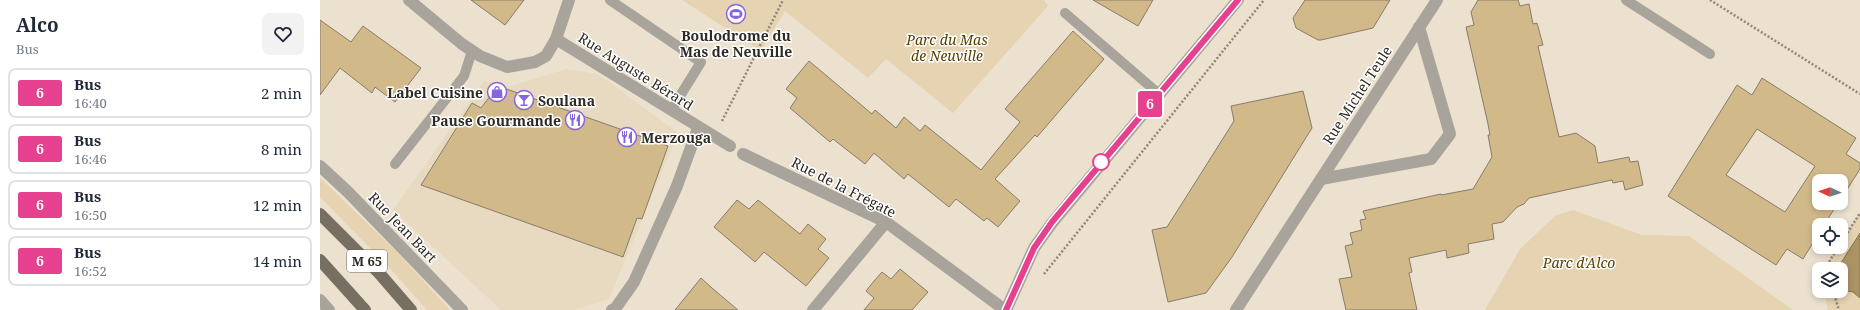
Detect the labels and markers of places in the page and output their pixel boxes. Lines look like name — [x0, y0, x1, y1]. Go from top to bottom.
sports icon: Boulodrome du Mas de Neuville — [725, 3, 747, 25]
place label: Boulodrome du Mas de Neuville — [680, 26, 792, 61]
shop icon: Label Cuisine — [486, 81, 508, 103]
place label: Label Cuisine — [387, 83, 483, 102]
bar icon: Soulana — [513, 89, 535, 111]
place label: Soulana — [538, 91, 595, 110]
restaurant icon: Pause Gourmande — [564, 109, 586, 131]
place label: Pause Gourmande — [431, 111, 561, 130]
restaurant icon: Merzouga — [616, 126, 638, 148]
place label: Merzouga — [641, 128, 711, 147]
unlabelled marker — [1092, 153, 1110, 171]

